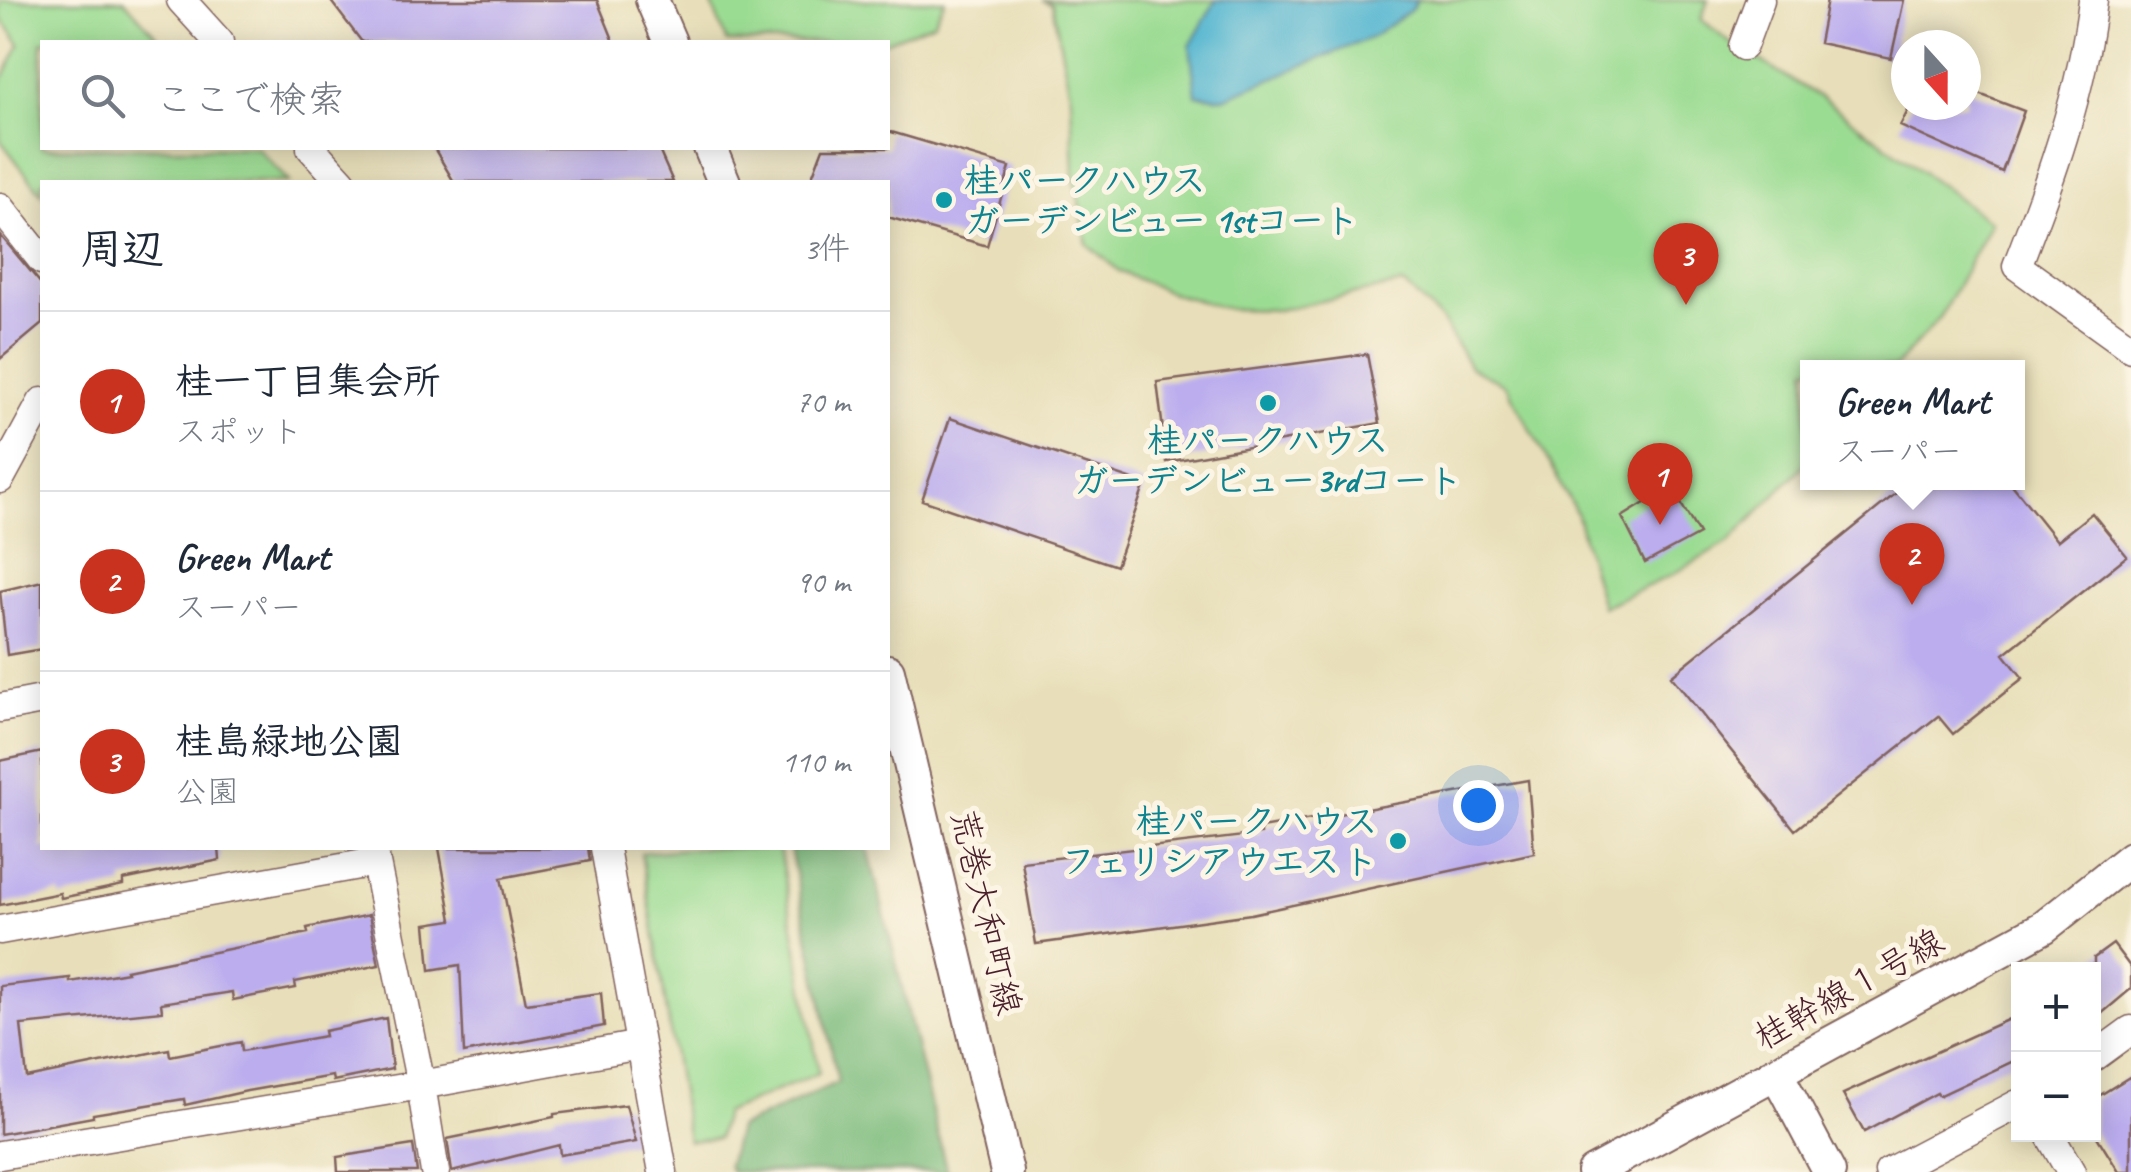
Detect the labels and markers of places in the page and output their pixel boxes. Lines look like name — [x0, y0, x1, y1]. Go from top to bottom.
place label: 桂パークハウス ガーデンビュー 1stコート — [964, 158, 1359, 243]
marker: 桂パークハウス ガーデンビュー 1stコート — [933, 189, 955, 211]
pin: 3 — [1654, 222, 1718, 305]
marker: 桂パークハウス ガーデンビュー3rdコート — [1257, 392, 1279, 414]
place label: 桂パークハウス ガーデンビュー3rdコート — [1073, 418, 1463, 503]
pin: 1 — [1628, 442, 1692, 525]
pin: 2 — [1880, 522, 1944, 605]
place label: 桂パークハウス フェリシアウエスト — [1061, 799, 1378, 884]
marker: 桂パークハウス フェリシアウエスト — [1387, 830, 1409, 852]

